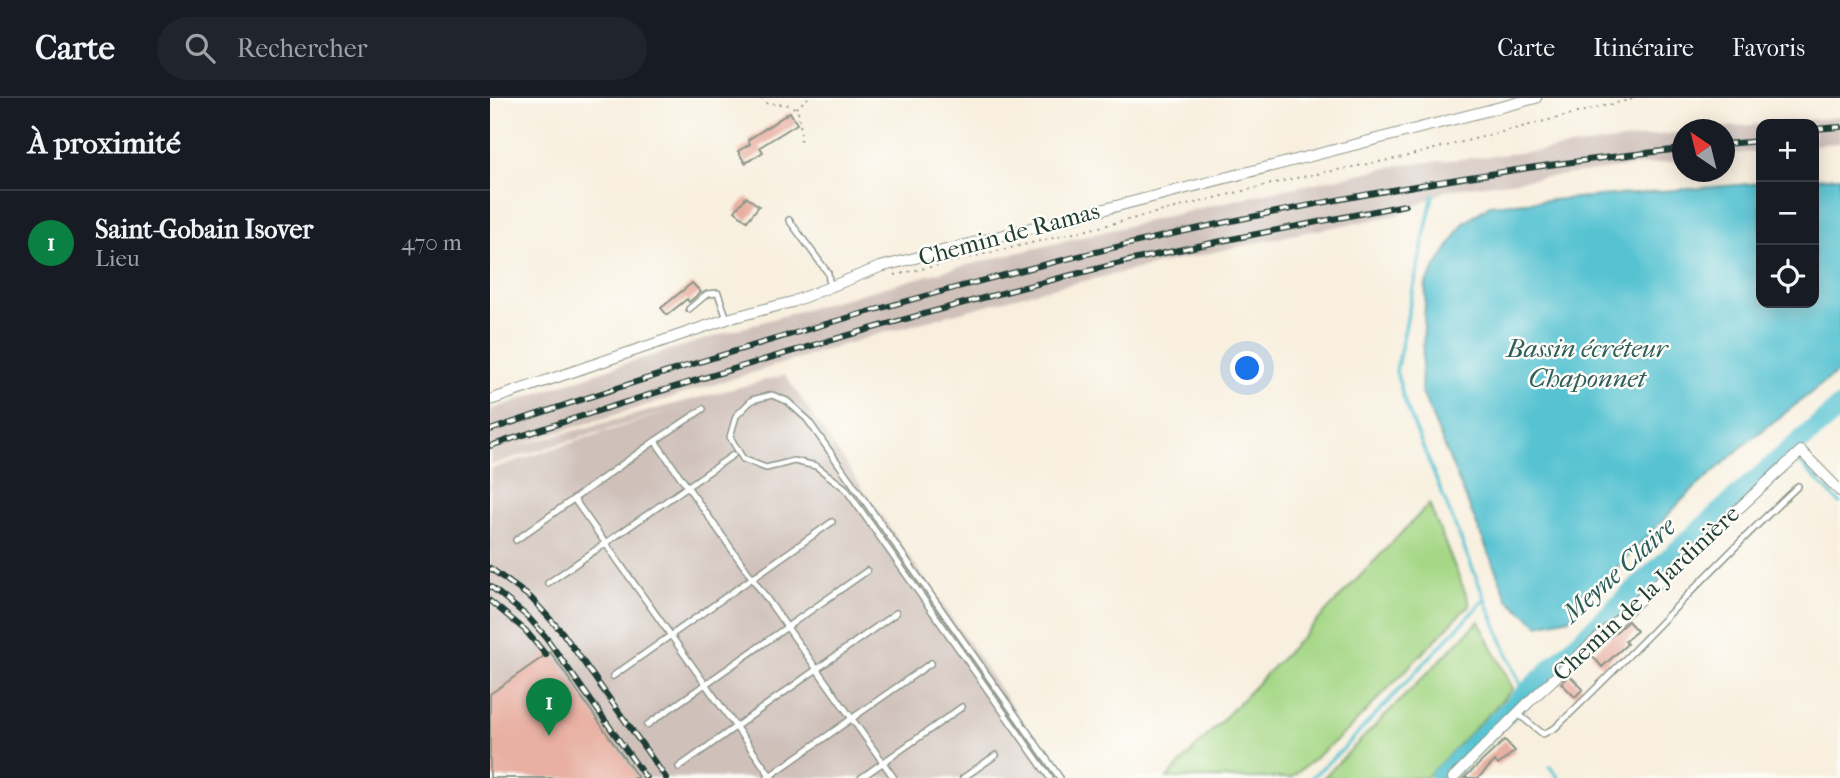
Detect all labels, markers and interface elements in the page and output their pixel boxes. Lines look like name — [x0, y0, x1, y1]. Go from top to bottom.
search box — [157, 17, 647, 80]
text: Carte — [35, 29, 115, 68]
icon: search — [181, 29, 219, 67]
text: Rechercher — [237, 33, 368, 64]
text: Carte — [1497, 34, 1555, 62]
text: Itinéraire — [1593, 34, 1694, 62]
text: Favoris — [1732, 34, 1805, 62]
north arrow — [1672, 119, 1735, 182]
map controls — [1756, 119, 1819, 308]
button: + — [1756, 119, 1819, 182]
text: À proximité — [28, 126, 181, 161]
button: − — [1756, 182, 1819, 245]
street label: Chemin de Ramas — [915, 196, 1103, 272]
text: Saint-Gobain Isover — [95, 214, 313, 245]
text: 1 — [47, 229, 55, 256]
text: 470 m — [401, 229, 462, 256]
text: Lieu — [95, 245, 140, 272]
button: locate — [1756, 245, 1819, 308]
water label: Bassin écréteur Chaponnet — [1504, 333, 1670, 394]
your location — [1230, 351, 1264, 385]
street label: Chemin de la Jardinière — [1547, 499, 1745, 687]
water label: Meyne Claire — [1554, 510, 1683, 630]
pin: 1 — [526, 678, 572, 736]

